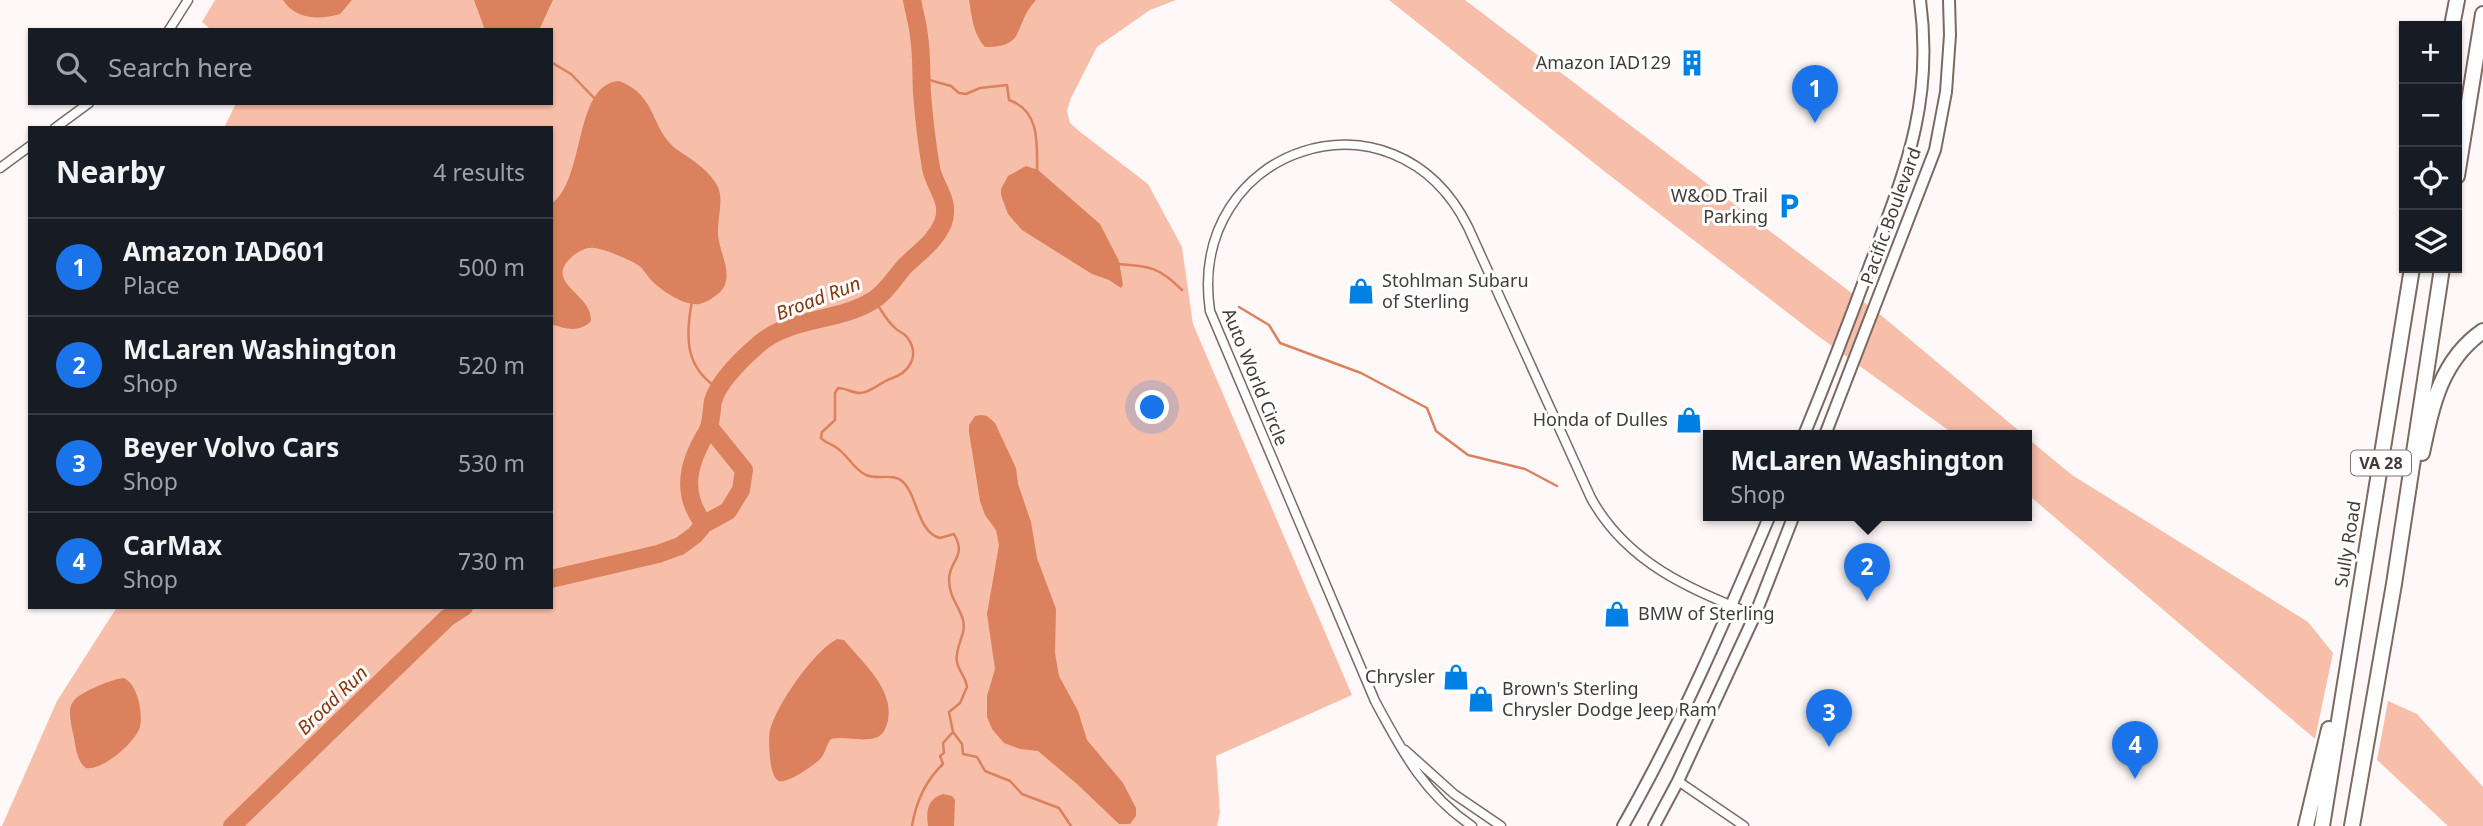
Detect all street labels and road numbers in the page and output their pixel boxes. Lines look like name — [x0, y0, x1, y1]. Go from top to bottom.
street label: Pacific Boulevard — [1854, 144, 1926, 287]
street label: Auto World Circle — [1217, 304, 1294, 449]
road number: VA 28 — [2351, 450, 2411, 476]
street label: Sully Road — [2328, 499, 2366, 589]

